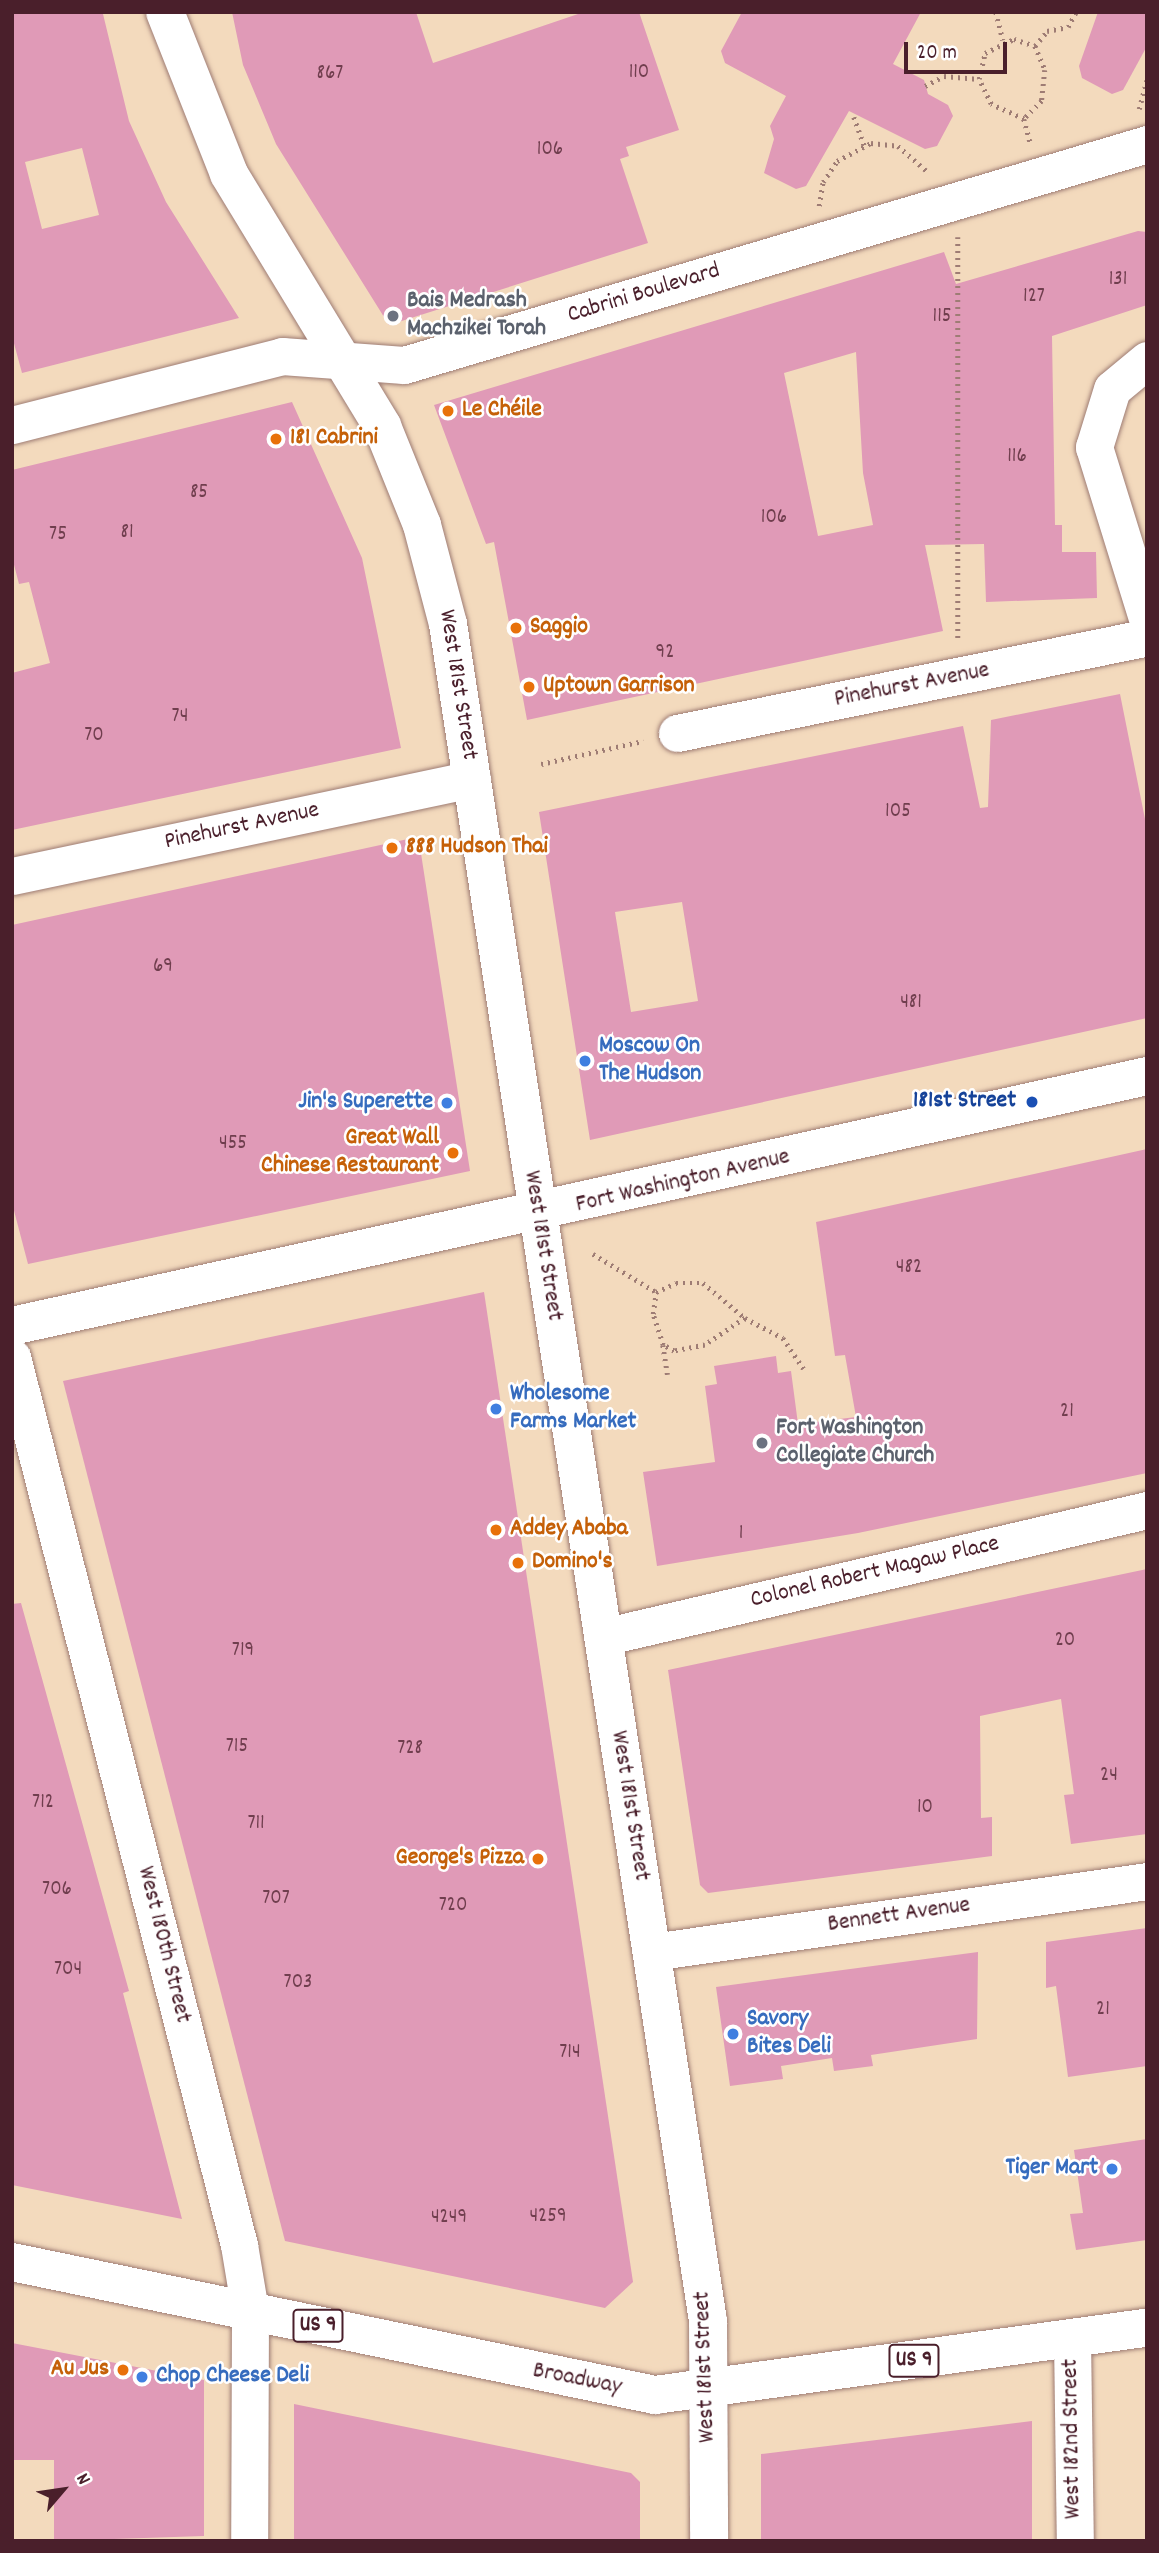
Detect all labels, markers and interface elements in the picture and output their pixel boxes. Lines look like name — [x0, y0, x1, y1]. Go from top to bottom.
scale bar — [907, 28, 1010, 72]
text: 20 m — [917, 39, 957, 69]
house number: 110 — [629, 60, 649, 86]
house number: 867 — [317, 61, 343, 87]
house number: 106 — [537, 137, 563, 163]
street label: Cabrini Boulevard — [564, 257, 724, 331]
house number: 131 — [1109, 267, 1127, 293]
house number: 127 — [1023, 284, 1045, 310]
place label: Bais Medrash Machzikei Torah — [407, 288, 546, 344]
house number: 115 — [933, 304, 951, 330]
marker: Bais Medrash Machzikei Torah — [385, 308, 401, 324]
place label: Le Chéile — [462, 397, 542, 425]
marker: Le Chéile — [440, 403, 456, 419]
place label: 181 Cabrini — [290, 425, 378, 453]
marker: 181 Cabrini — [268, 431, 284, 447]
house number: 116 — [1007, 444, 1027, 470]
house number: 85 — [190, 480, 208, 506]
house number: 106 — [761, 505, 787, 531]
house number: 81 — [120, 520, 134, 546]
house number: 75 — [49, 522, 67, 548]
street label: West 181st Street — [431, 608, 483, 762]
place label: Saggio — [530, 614, 588, 642]
marker: Saggio — [508, 620, 524, 636]
house number: 92 — [656, 640, 674, 666]
street label: Pinehurst Avenue — [832, 657, 992, 715]
place label: Uptown Garrison — [543, 673, 695, 701]
marker: Uptown Garrison — [521, 679, 537, 695]
house number: 74 — [172, 704, 188, 730]
house number: 70 — [84, 723, 104, 749]
street label: Pinehurst Avenue — [162, 797, 322, 857]
house number: 105 — [885, 799, 911, 825]
place label: 888 Hudson Thai — [406, 834, 548, 862]
marker: 888 Hudson Thai — [384, 840, 400, 856]
house number: 69 — [153, 954, 173, 980]
house number: 481 — [900, 990, 922, 1016]
place label: Moscow On The Hudson — [599, 1033, 701, 1089]
marker: Moscow On The Hudson — [577, 1053, 593, 1069]
place label: 181st Street — [913, 1088, 1016, 1116]
place label: Jin's Superette — [298, 1089, 433, 1117]
marker: 181st Street — [1022, 1092, 1042, 1112]
marker: Jin's Superette — [439, 1095, 455, 1111]
place label: Great Wall Chinese Restaurant — [261, 1125, 439, 1181]
house number: 455 — [219, 1131, 247, 1157]
street label: Fort Washington Avenue — [573, 1143, 793, 1221]
marker: Great Wall Chinese Restaurant — [445, 1145, 461, 1161]
street label: West 181st Street — [516, 1169, 568, 1323]
house number: 482 — [896, 1255, 922, 1281]
place label: Wholesome Farms Market — [510, 1381, 636, 1437]
house number: 21 — [1060, 1399, 1074, 1425]
marker: Wholesome Farms Market — [488, 1401, 504, 1417]
place label: Fort Washington Collegiate Church — [776, 1415, 934, 1471]
marker: Fort Washington Collegiate Church — [754, 1435, 770, 1451]
place label: Addey Ababa — [510, 1516, 628, 1544]
house number: 1 — [739, 1521, 743, 1547]
marker: Addey Ababa — [488, 1522, 504, 1538]
street label: Colonel Robert Magaw Place — [748, 1530, 1002, 1616]
place label: Domino's — [532, 1549, 613, 1577]
marker: Domino's — [510, 1555, 526, 1571]
house number: 20 — [1055, 1628, 1075, 1654]
house number: 719 — [232, 1638, 254, 1664]
street label: West 181st Street — [603, 1729, 655, 1883]
house number: 715 — [226, 1734, 248, 1760]
house number: 728 — [397, 1736, 423, 1762]
house number: 24 — [1100, 1763, 1118, 1789]
house number: 712 — [32, 1790, 54, 1816]
house number: 10 — [917, 1795, 933, 1821]
house number: 711 — [247, 1811, 265, 1837]
place label: George's Pizza — [396, 1845, 524, 1873]
marker: George's Pizza — [530, 1851, 546, 1867]
street label: West 180th Street — [130, 1864, 196, 2026]
house number: 706 — [42, 1877, 72, 1903]
house number: 707 — [262, 1886, 290, 1912]
street label: Bennett Avenue — [826, 1892, 972, 1940]
house number: 720 — [439, 1893, 467, 1919]
house number: 704 — [54, 1957, 82, 1983]
house number: 703 — [284, 1970, 312, 1996]
house number: 21 — [1096, 1997, 1110, 2023]
place label: Savory Bites Deli — [747, 2006, 831, 2062]
marker: Savory Bites Deli — [725, 2026, 741, 2042]
house number: 714 — [559, 2040, 581, 2066]
place label: Tiger Mart — [1005, 2155, 1098, 2183]
marker: Tiger Mart — [1104, 2161, 1120, 2177]
house number: 4259 — [529, 2204, 567, 2230]
house number: 4249 — [431, 2205, 467, 2231]
street label: West 181st Street — [689, 2291, 723, 2443]
road number: US 9 — [292, 2306, 344, 2346]
road number: US 9 — [888, 2342, 940, 2380]
place label: Au Jus — [51, 2356, 109, 2384]
street label: Broadway — [530, 2357, 624, 2403]
street label: West 182nd Street — [1057, 2359, 1089, 2519]
marker: Au Jus — [115, 2362, 131, 2378]
place label: Chop Cheese Deli — [156, 2363, 309, 2391]
marker: Chop Cheese Deli — [134, 2369, 150, 2385]
north arrow — [28, 2455, 98, 2525]
text: N — [68, 2469, 96, 2490]

